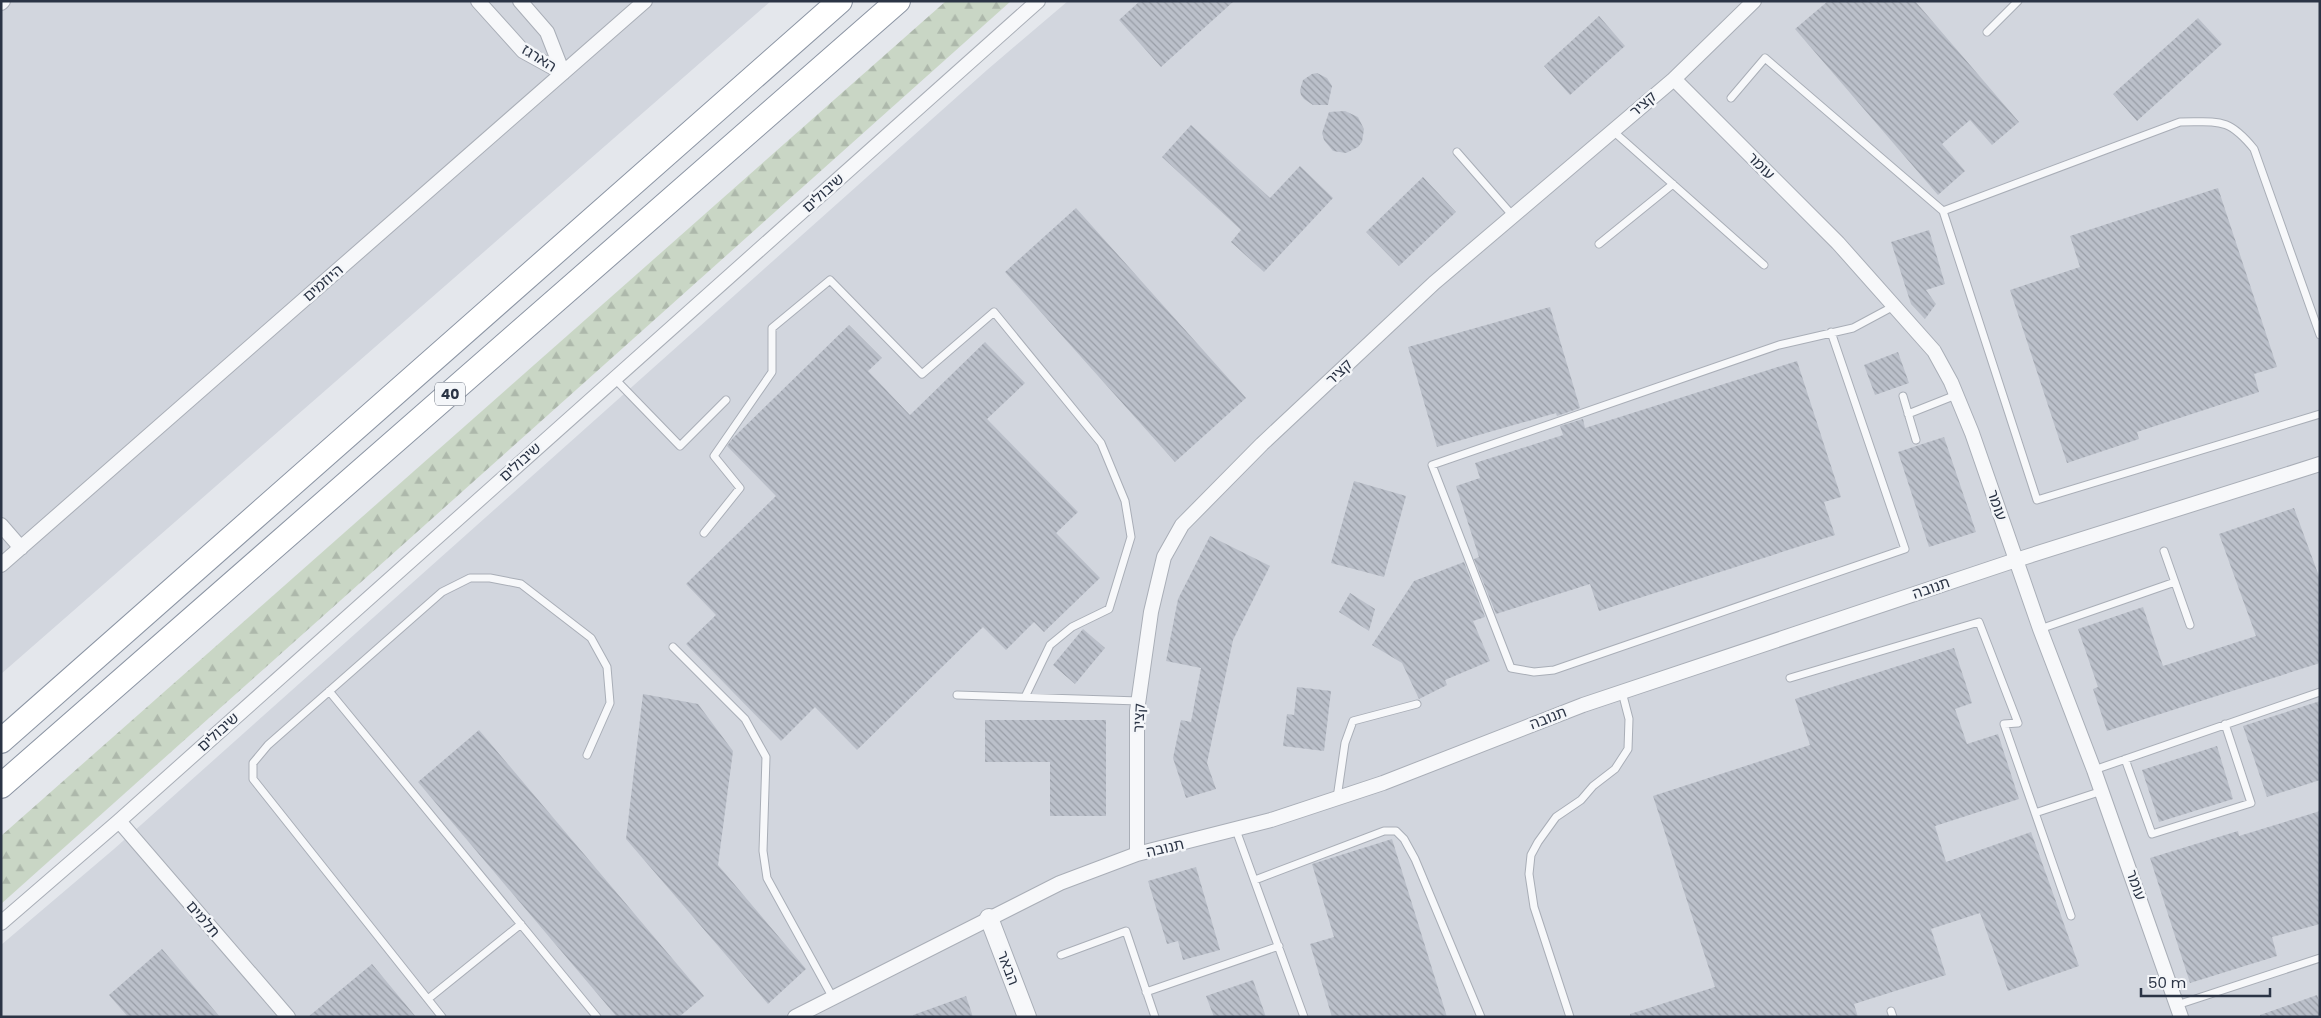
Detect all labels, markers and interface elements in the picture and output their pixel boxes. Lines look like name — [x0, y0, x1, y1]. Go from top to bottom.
street label: הארגז — [518, 39, 561, 76]
street label: קציר — [1625, 86, 1661, 121]
street label: עומר — [1743, 147, 1780, 184]
street label: שיבולים — [797, 168, 848, 217]
street label: היוזמים — [298, 259, 347, 306]
street label: קציר — [1321, 354, 1357, 389]
road number: 40 — [435, 382, 465, 406]
street label: שיבולים — [494, 437, 545, 486]
street label: עומר — [1982, 487, 2013, 523]
street label: תנובה — [1909, 571, 1952, 604]
street label: תנובה — [1526, 701, 1570, 734]
street label: קציר — [1127, 703, 1150, 733]
street label: שיבולים — [192, 707, 243, 756]
street label: תנובה — [1144, 833, 1186, 862]
street label: עומר — [2121, 867, 2152, 903]
street label: תלמים — [182, 896, 225, 941]
street label: הבאר — [992, 948, 1025, 988]
scale bar — [2141, 966, 2270, 998]
text: 50 m — [2148, 972, 2186, 993]

